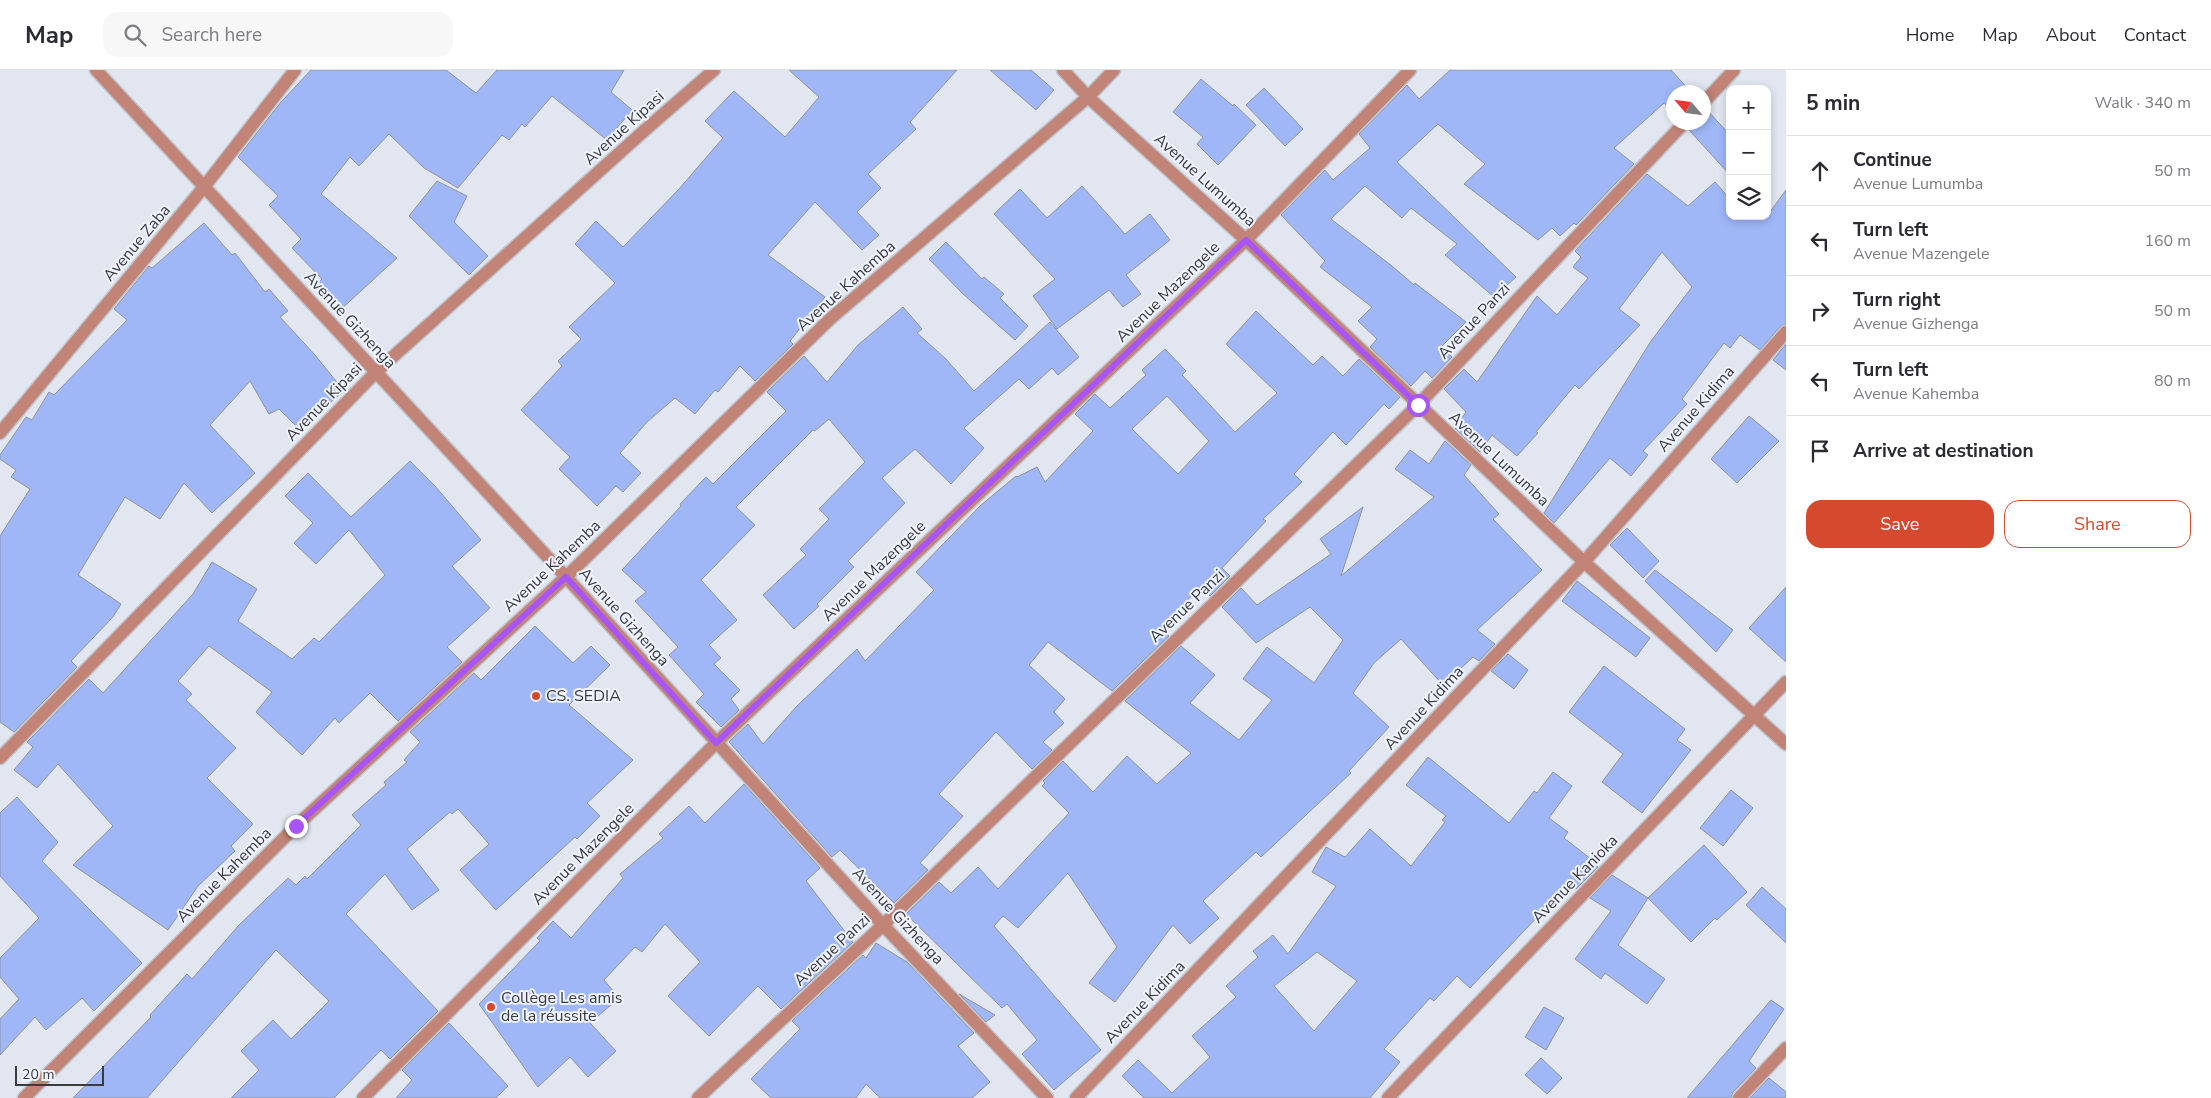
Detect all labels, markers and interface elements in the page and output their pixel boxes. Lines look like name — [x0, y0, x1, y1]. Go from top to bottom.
search box — [103, 12, 453, 57]
text: Map — [25, 19, 73, 51]
icon: search — [121, 21, 149, 49]
text: Search here — [161, 22, 262, 48]
text: Home — [1906, 23, 1954, 47]
text: Map — [1982, 23, 2018, 47]
text: About — [2046, 23, 2096, 47]
text: Contact — [2124, 23, 2186, 47]
north arrow — [1666, 85, 1711, 130]
map controls — [1726, 85, 1771, 220]
button: + — [1726, 85, 1771, 130]
street label: Avenue Kipasi — [579, 86, 669, 170]
text: 5 min — [1806, 89, 1860, 117]
text: Walk · 340 m — [2095, 92, 2191, 114]
street label: Avenue Lumumba — [1149, 128, 1261, 232]
button: − — [1726, 130, 1771, 175]
text: Continue — [1853, 147, 1932, 173]
icon: ahead — [1806, 157, 1834, 185]
text: 50 m — [2154, 160, 2191, 182]
text: Avenue Lumumba — [1853, 173, 1983, 195]
button: layers — [1726, 175, 1771, 220]
street label: Avenue Zaba — [98, 200, 176, 286]
text: Turn left — [1853, 217, 1928, 243]
icon: left — [1806, 227, 1834, 255]
text: 160 m — [2144, 230, 2191, 252]
street label: Avenue Kahemba — [792, 236, 900, 336]
street label: Avenue Mazengele — [1111, 237, 1225, 347]
text: Avenue Mazengele — [1853, 243, 1990, 265]
street label: Avenue Gizhenga — [299, 266, 401, 374]
street label: Avenue Panzi — [1433, 278, 1515, 364]
text: Turn right — [1853, 287, 1940, 313]
icon: right — [1806, 297, 1834, 325]
text: 50 m — [2154, 300, 2191, 322]
text: Avenue Gizhenga — [1853, 313, 1979, 335]
text: Turn left — [1853, 357, 1928, 383]
street label: Avenue Kipasi — [281, 358, 367, 446]
street label: Avenue Kidima — [1652, 361, 1740, 457]
icon: left — [1806, 367, 1834, 395]
text: 80 m — [2154, 370, 2191, 392]
text: Avenue Kahemba — [1853, 383, 1979, 405]
route start — [1407, 394, 1430, 417]
street label: Avenue Lumumba — [1444, 407, 1554, 511]
icon: arrive — [1806, 437, 1834, 465]
text: Arrive at destination — [1853, 438, 2034, 464]
button: Save — [1806, 500, 1994, 548]
button: Share — [2004, 500, 2191, 548]
street label: Avenue Kahemba — [498, 515, 606, 617]
street label: Avenue Mazengele — [817, 516, 931, 626]
street label: Avenue Gizhenga — [574, 563, 674, 671]
street label: Avenue Panzi — [1144, 564, 1230, 648]
street label: Avenue Kidima — [1379, 661, 1469, 755]
place label: CS. SEDIA — [546, 685, 621, 707]
marker: CS. SEDIA — [530, 690, 542, 702]
street label: Avenue Mazengele — [527, 798, 639, 910]
route end — [285, 815, 308, 838]
street label: Avenue Kahemba — [172, 823, 276, 927]
street label: Avenue Kanioka — [1527, 830, 1623, 928]
street label: Avenue Gizhenga — [847, 862, 949, 970]
street label: Avenue Panzi — [789, 909, 875, 991]
street label: Avenue Kidima — [1100, 956, 1190, 1048]
place label: Collège Les amis de la réussite — [501, 987, 623, 1027]
marker: Collège Les amis de la réussite — [485, 1001, 497, 1013]
scale bar — [15, 1063, 104, 1086]
text: 20 m — [22, 1065, 54, 1084]

